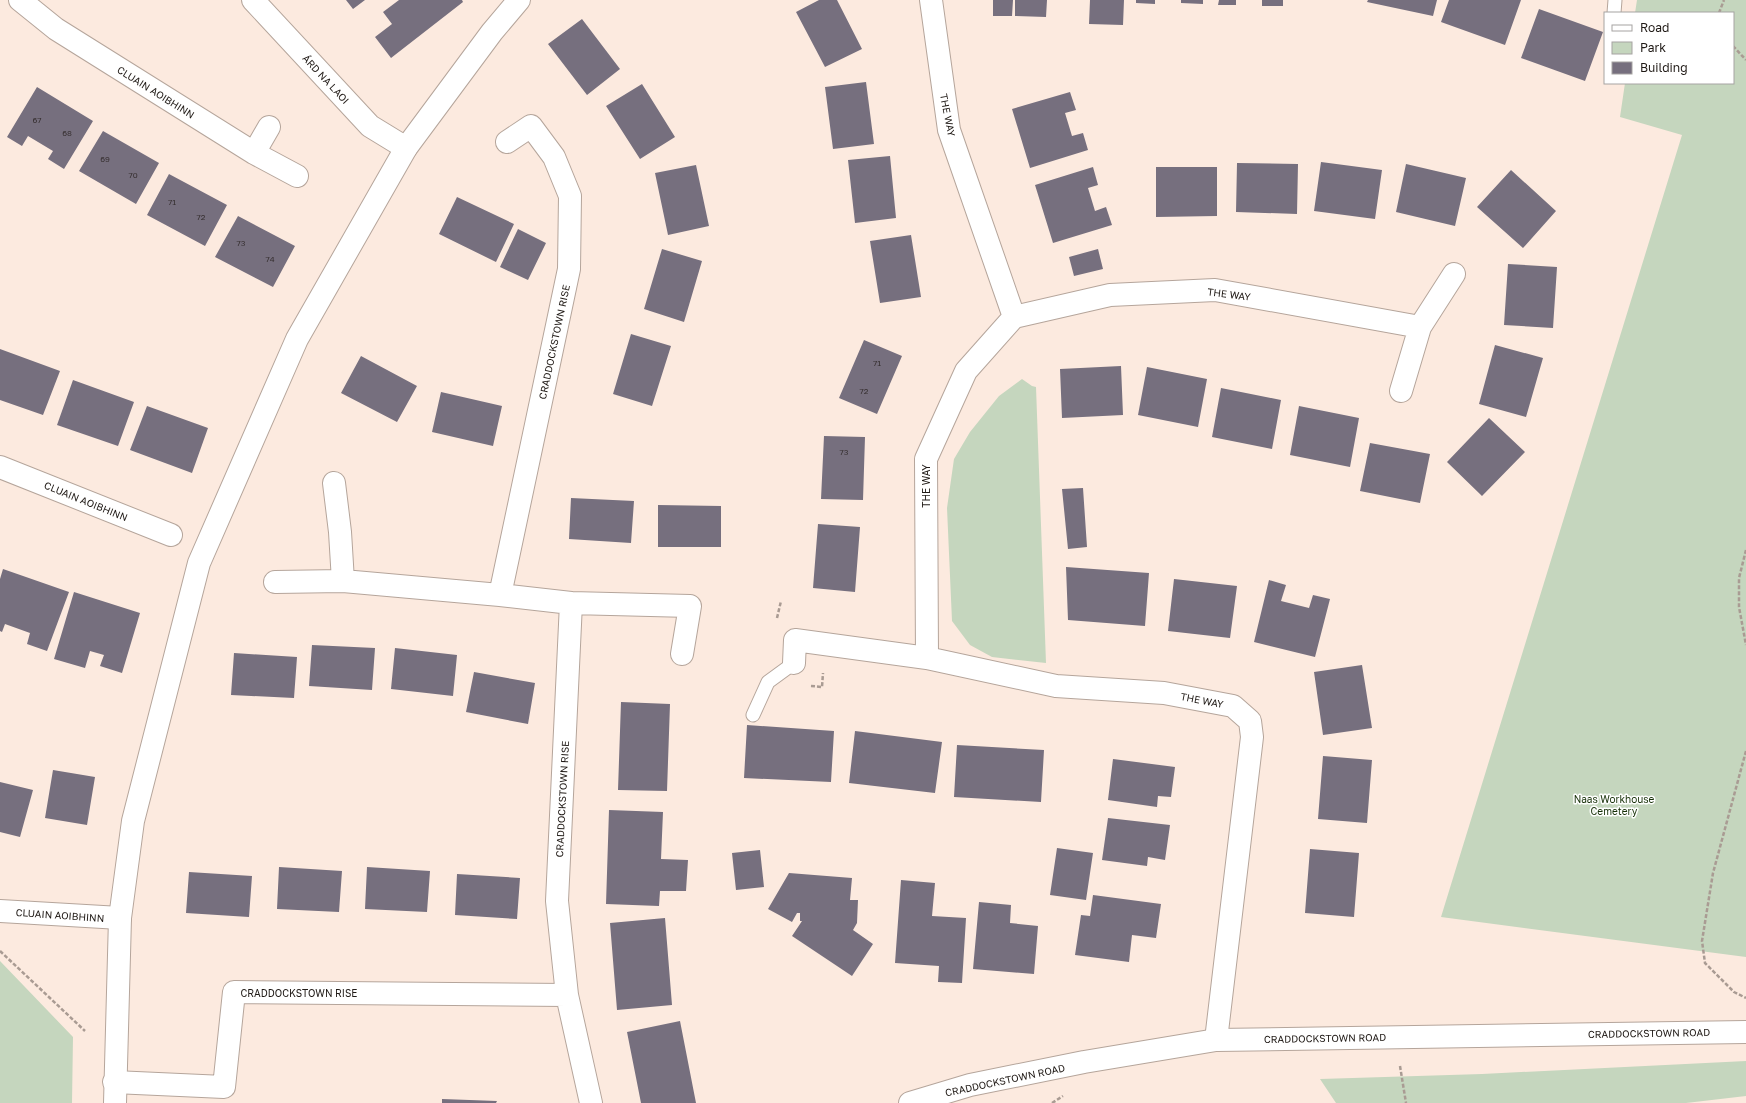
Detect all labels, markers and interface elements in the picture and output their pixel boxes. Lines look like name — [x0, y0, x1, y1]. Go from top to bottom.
legend — [1604, 12, 1734, 84]
text: Road — [1640, 20, 1669, 35]
text: Park — [1640, 40, 1666, 55]
street label: ÁRD NA LAOI — [300, 52, 352, 106]
text: Building — [1640, 60, 1688, 75]
street label: CLUAIN AOIBHINN — [115, 63, 197, 121]
street label: THE WAY — [938, 93, 958, 138]
house number: 67 — [32, 115, 42, 125]
house number: 68 — [62, 128, 72, 138]
house number: 69 — [100, 154, 110, 164]
house number: 70 — [128, 170, 138, 180]
house number: 71 — [168, 197, 176, 207]
house number: 72 — [197, 212, 206, 222]
house number: 73 — [237, 238, 246, 248]
house number: 74 — [265, 254, 275, 264]
street label: CRADDOCKSTOWN RISE — [536, 284, 572, 400]
street label: THE WAY — [1207, 285, 1252, 303]
house number: 71 — [873, 358, 881, 368]
house number: 72 — [860, 386, 869, 396]
house number: 73 — [840, 447, 849, 457]
street label: THE WAY — [920, 464, 932, 508]
street label: CLUAIN AOIBHINN — [43, 479, 129, 523]
street label: THE WAY — [1180, 690, 1225, 710]
street label: CRADDOCKSTOWN RISE — [553, 740, 571, 858]
park label: Naas Workhouse Cemetery — [1574, 793, 1655, 817]
street label: CLUAIN AOIBHINN — [15, 906, 105, 924]
street label: CRADDOCKSTOWN RISE — [241, 987, 357, 999]
street label: CRADDOCKSTOWN ROAD — [1588, 1026, 1710, 1040]
street label: CRADDOCKSTOWN ROAD — [1264, 1031, 1386, 1045]
street label: CRADDOCKSTOWN ROAD — [944, 1061, 1066, 1099]

